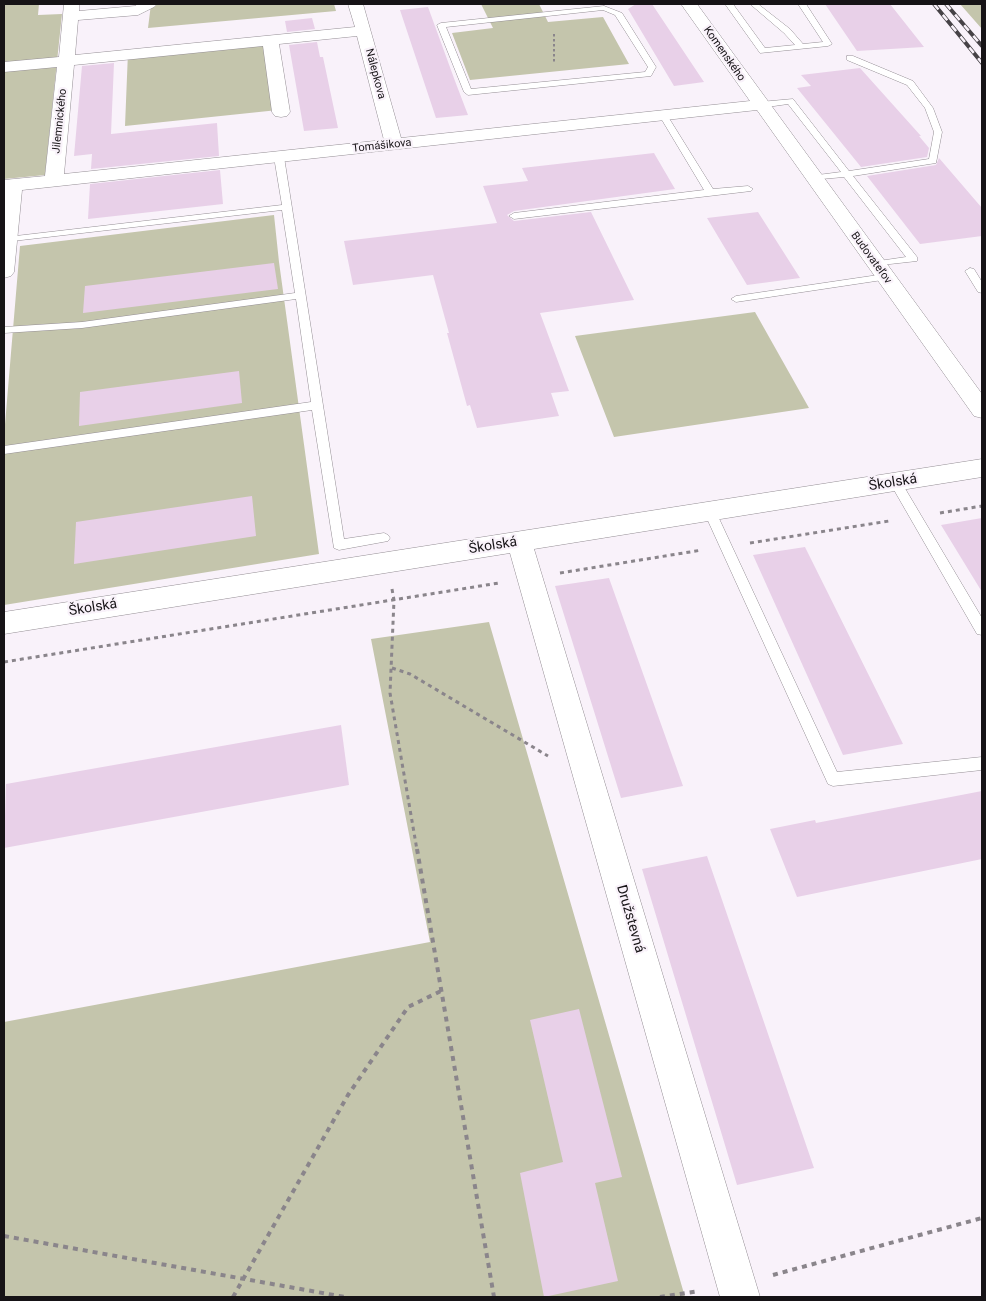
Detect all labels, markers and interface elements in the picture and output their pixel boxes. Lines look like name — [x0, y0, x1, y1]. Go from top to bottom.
street label: Komenského — [700, 24, 748, 84]
street label: Nálepkova — [362, 47, 388, 101]
street label: Jilemnického — [50, 88, 70, 154]
street label: Tomášikova — [352, 136, 412, 156]
street label: Budovateľov — [848, 229, 894, 287]
street label: Školská — [868, 471, 918, 495]
street label: Školská — [468, 534, 518, 558]
street label: Školská — [68, 596, 118, 620]
street label: Družstevná — [612, 883, 648, 955]

